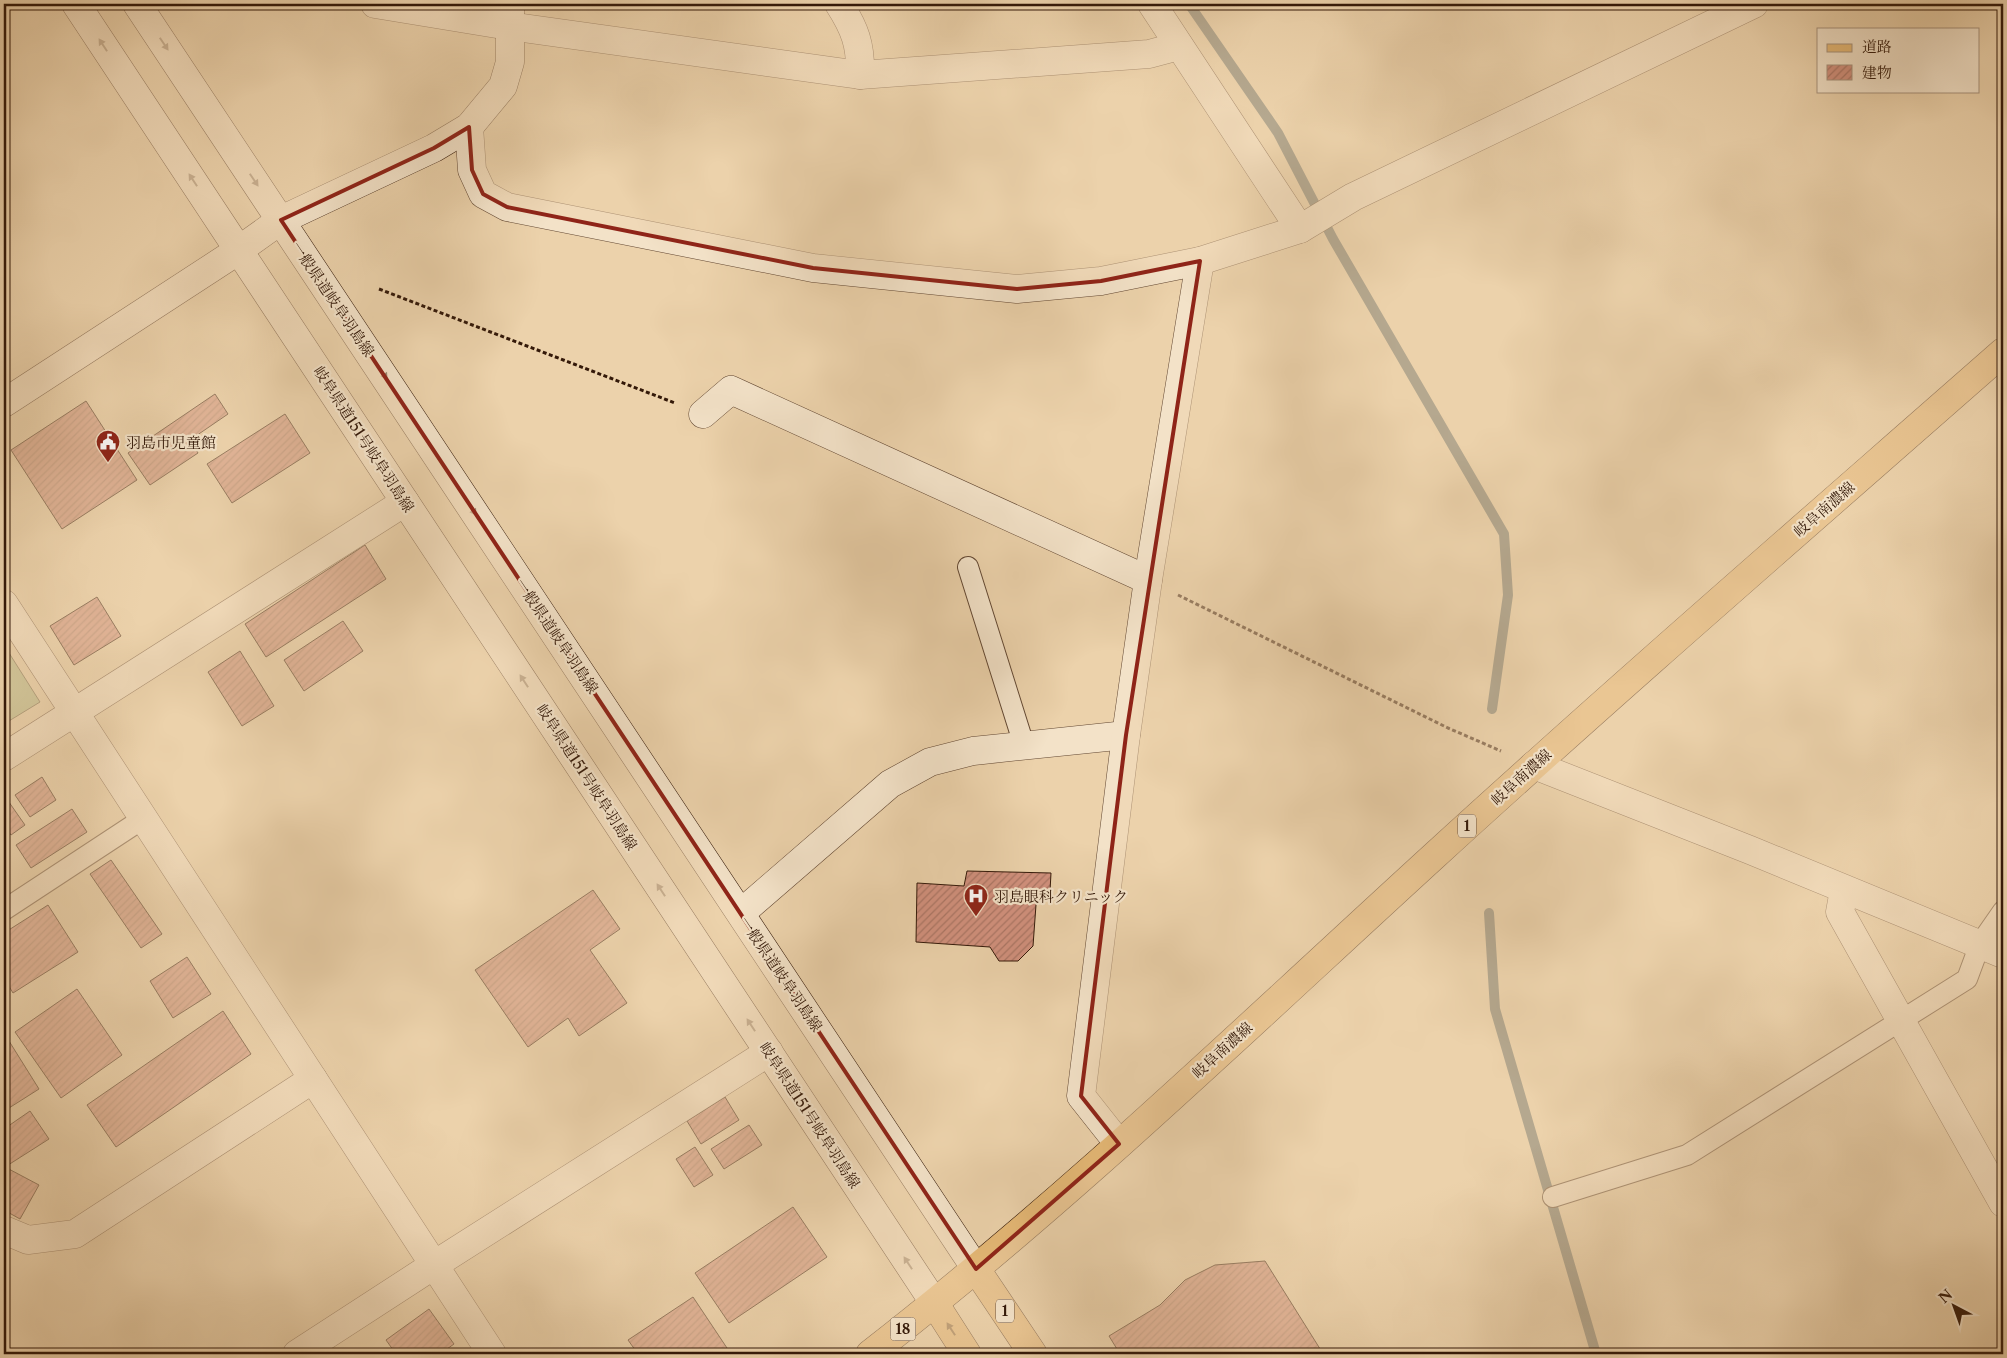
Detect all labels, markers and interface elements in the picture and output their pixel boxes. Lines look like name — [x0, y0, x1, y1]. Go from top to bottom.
legend — [1817, 28, 1980, 92]
text: 道路 — [1862, 37, 1892, 56]
one-way arrow — [98, 38, 108, 52]
one-way arrow — [159, 38, 169, 51]
text: 建物 — [1862, 63, 1892, 82]
one-way arrow — [249, 173, 259, 186]
one-way arrow — [188, 174, 198, 187]
street label: 一般県道岐阜羽島線 — [287, 238, 379, 360]
street label: 岐阜県道151号岐阜羽島線 — [310, 362, 418, 516]
one-way arrow — [378, 367, 387, 380]
public building icon: 羽島市児童館 — [95, 429, 121, 463]
place label: 羽島市児童館 — [126, 433, 216, 452]
street label: 岐阜南濃線 — [1789, 477, 1859, 541]
one-way arrow — [468, 502, 477, 516]
street label: 一般県道岐阜羽島線 — [511, 575, 603, 697]
one-way arrow — [519, 675, 528, 688]
street label: 岐阜県道151号岐阜羽島線 — [533, 700, 641, 854]
street label: 岐阜南濃線 — [1487, 745, 1555, 809]
road number: 1 — [1458, 814, 1476, 838]
one-way arrow — [657, 883, 666, 897]
hospital icon: 羽島眼科クリニック — [963, 883, 989, 917]
place label: 羽島眼科クリニック — [994, 887, 1128, 906]
street label: 一般県道岐阜羽島線 — [735, 913, 827, 1035]
street label: 岐阜南濃線 — [1188, 1018, 1256, 1082]
one-way arrow — [746, 1019, 756, 1032]
street label: 岐阜県道151号岐阜羽島線 — [756, 1038, 864, 1192]
one-way arrow — [903, 1257, 913, 1270]
north arrow — [1930, 1280, 1980, 1330]
text: N — [1935, 1285, 1956, 1307]
road number: 1 — [996, 1300, 1014, 1322]
road number: 18 — [890, 1318, 916, 1340]
one-way arrow — [946, 1322, 956, 1336]

